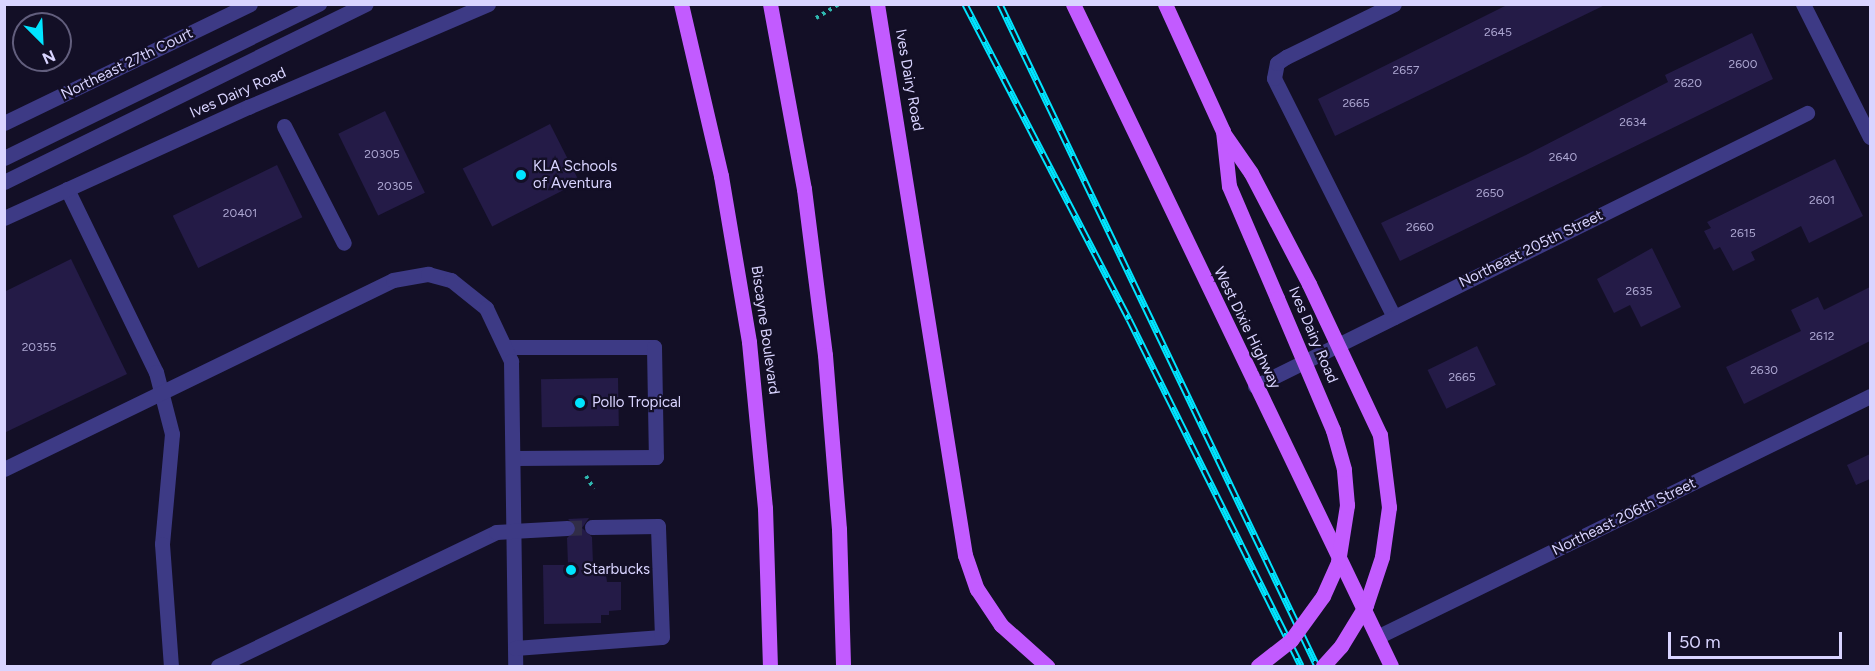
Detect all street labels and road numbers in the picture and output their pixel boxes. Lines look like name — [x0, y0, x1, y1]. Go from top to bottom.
street label: Northeast 27th Court — [58, 24, 196, 104]
street label: Ives Dairy Road — [891, 28, 927, 132]
street label: Ives Dairy Road — [187, 64, 289, 122]
street label: Northeast 205th Street — [1456, 206, 1606, 292]
street label: Biscayne Boulevard — [747, 264, 783, 396]
street label: West Dixie Highway — [1210, 264, 1284, 392]
street label: Ives Dairy Road — [1285, 284, 1341, 386]
street label: Northeast 206th Street — [1549, 474, 1699, 560]

